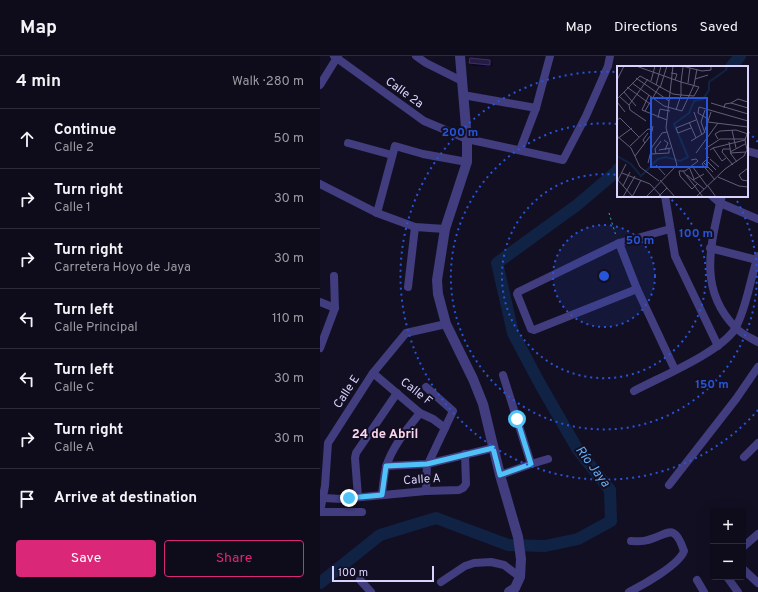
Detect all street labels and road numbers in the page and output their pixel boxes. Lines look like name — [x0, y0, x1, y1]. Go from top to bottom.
street label: Calle 2a — [382, 74, 426, 112]
street label: Calle E — [330, 372, 364, 412]
street label: Calle F — [397, 374, 435, 410]
street label: Calle A — [403, 471, 441, 489]

